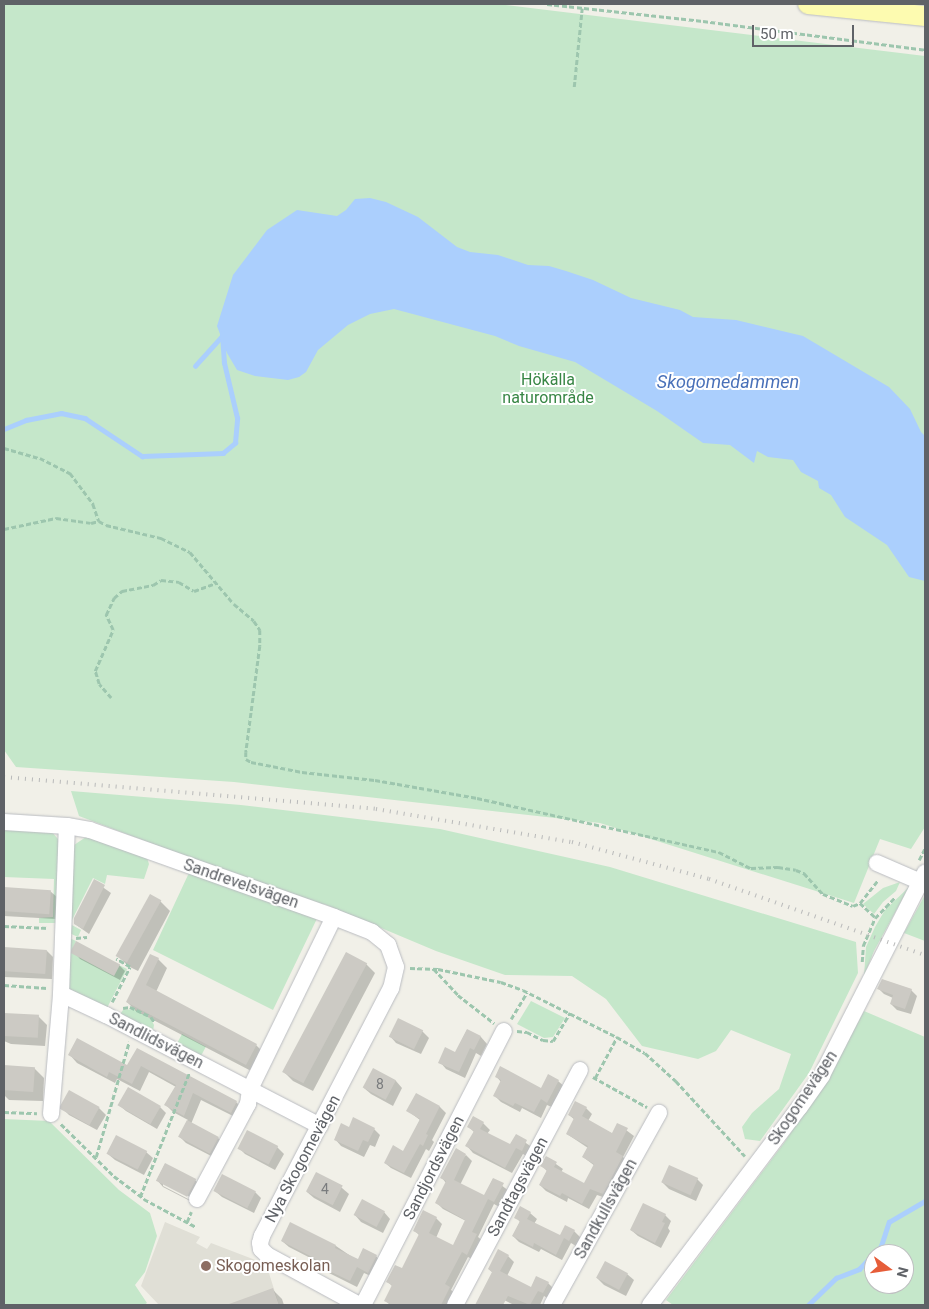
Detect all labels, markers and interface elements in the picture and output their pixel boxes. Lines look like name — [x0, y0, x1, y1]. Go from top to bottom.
scale bar — [754, 15, 856, 47]
text: 50 m — [760, 25, 794, 43]
park label: Hökälla naturområde — [502, 370, 594, 408]
water label: Skogomedammen — [657, 371, 799, 393]
street label: Sandrevelsvägen — [181, 855, 301, 913]
street label: Sandlidsvägen — [105, 1009, 207, 1073]
street label: Skogomevägen — [764, 1047, 842, 1149]
house number: 8 — [376, 1076, 384, 1092]
street label: Nya Skogomevägen — [261, 1092, 345, 1226]
street label: Sandjordsvägen — [400, 1113, 468, 1223]
street label: Sandtagsvägen — [484, 1134, 552, 1240]
street label: Sandkullsvägen — [571, 1156, 641, 1262]
house number: 4 — [321, 1181, 329, 1197]
north arrow — [864, 1244, 914, 1294]
place label: Skogomeskolan — [216, 1256, 330, 1276]
marker: Skogomeskolan — [200, 1260, 212, 1272]
text: N — [894, 1266, 912, 1279]

